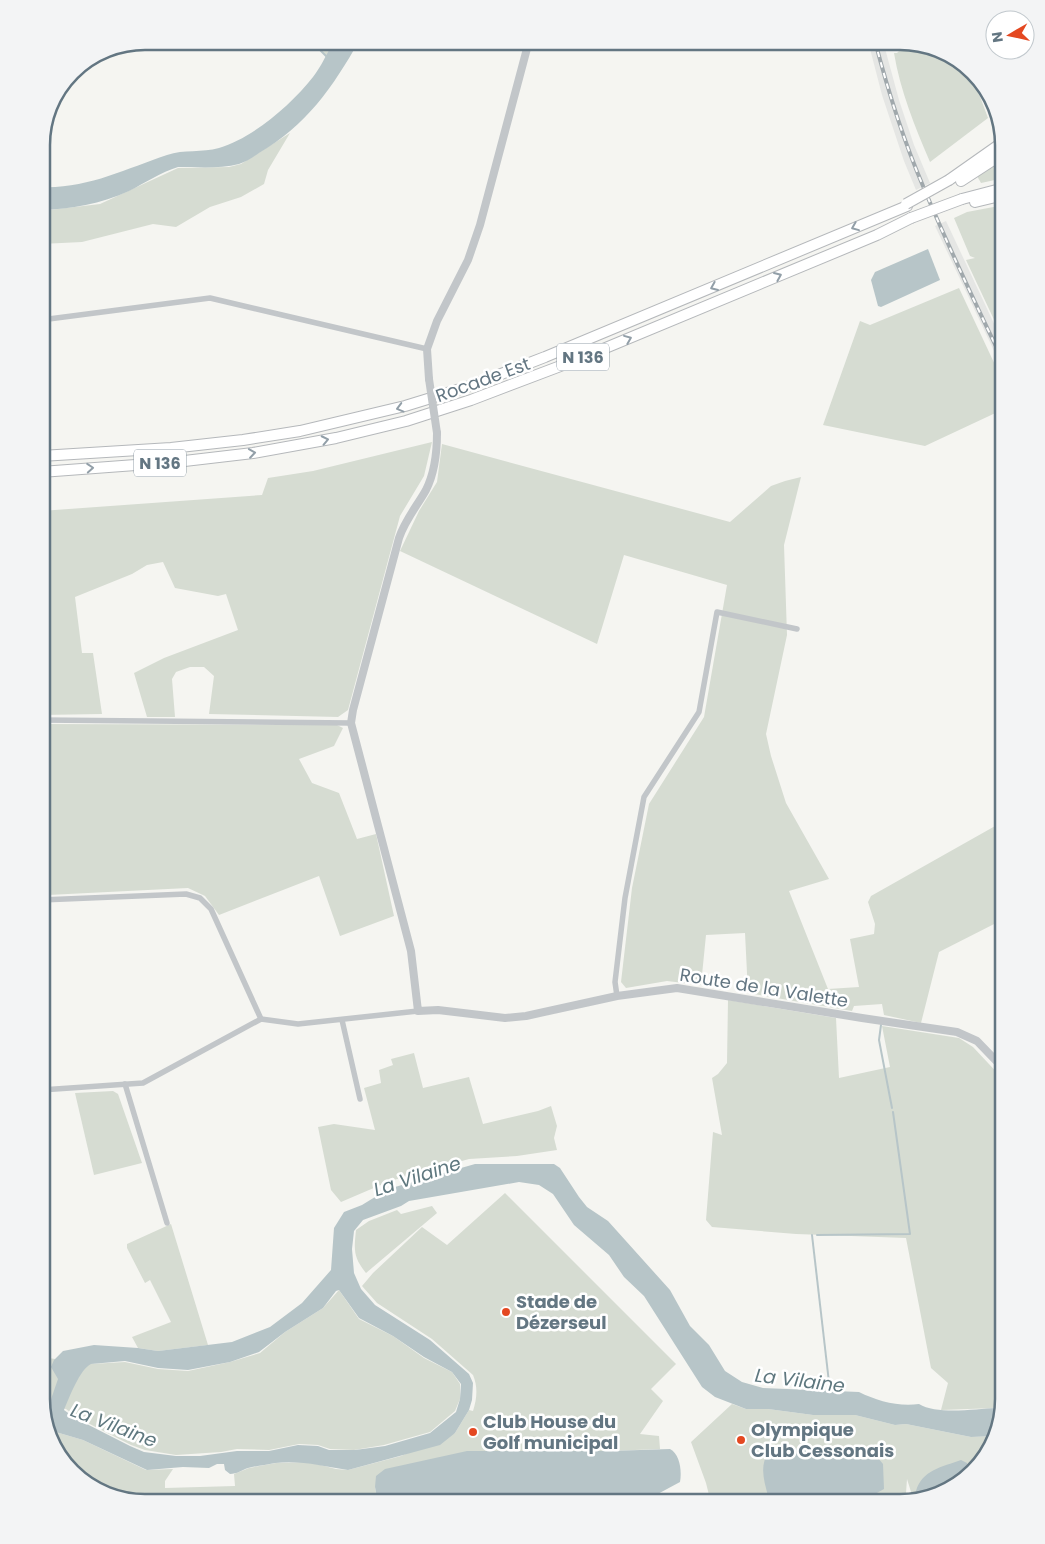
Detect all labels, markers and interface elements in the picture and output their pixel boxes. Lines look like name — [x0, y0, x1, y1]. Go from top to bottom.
north arrow — [985, 10, 1035, 60]
text: N — [986, 30, 1008, 44]
one-way arrow — [851, 221, 860, 232]
one-way arrow — [773, 272, 782, 282]
one-way arrow — [710, 280, 719, 291]
one-way arrow — [623, 334, 632, 345]
road number: N 136 — [557, 344, 609, 371]
street label: Rocade Est — [432, 351, 534, 408]
one-way arrow — [396, 402, 404, 412]
one-way arrow — [321, 435, 330, 446]
one-way arrow — [248, 448, 256, 459]
road number: N 136 — [134, 449, 186, 476]
one-way arrow — [86, 463, 94, 474]
street label: Route de la Valette — [678, 962, 850, 1013]
water label: La Vilaine — [370, 1150, 465, 1203]
place label: Stade de Dézerseul — [516, 1289, 606, 1335]
marker: Stade de Dézerseul — [500, 1306, 512, 1318]
water label: La Vilaine — [753, 1362, 847, 1399]
water label: La Vilaine — [67, 1397, 161, 1454]
place label: Club House du Golf municipal — [483, 1409, 618, 1455]
place label: Olympique Club Cessonais — [751, 1417, 894, 1463]
marker: Club House du Golf municipal — [467, 1426, 479, 1438]
marker: Olympique Club Cessonais — [735, 1434, 747, 1446]

